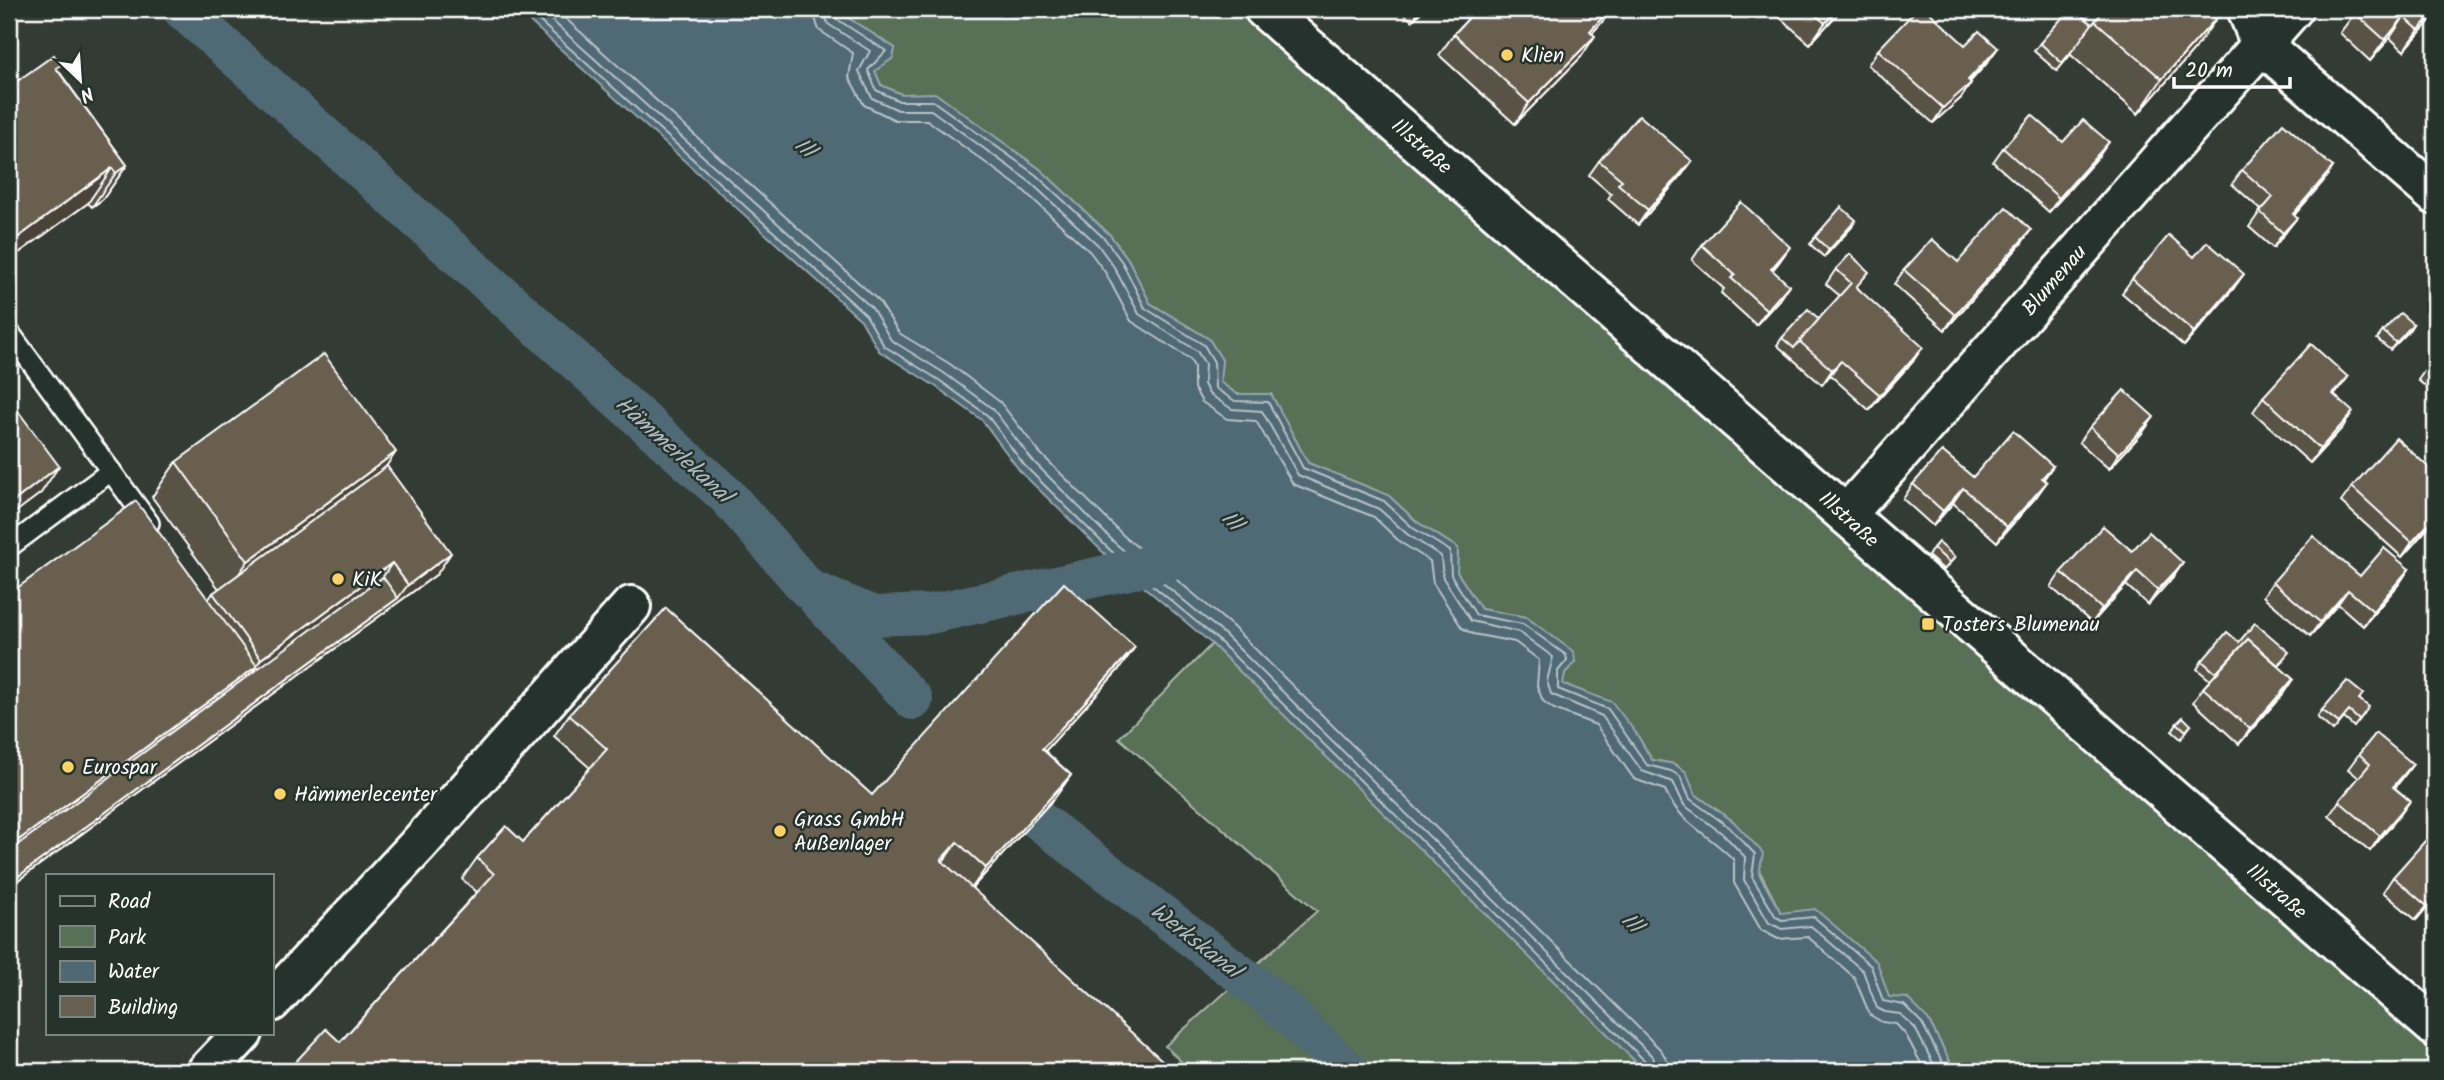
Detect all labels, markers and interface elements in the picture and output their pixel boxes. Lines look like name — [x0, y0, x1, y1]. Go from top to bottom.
place label: Klien — [1521, 40, 1564, 73]
north arrow — [46, 46, 116, 116]
scale bar — [2174, 46, 2290, 90]
marker: Klien — [1499, 47, 1515, 63]
text: 20 m — [2185, 55, 2233, 88]
text: N — [75, 77, 98, 110]
street label: Illstraße — [1383, 111, 1460, 184]
water label: Ill — [785, 129, 826, 171]
street label: Blumenau — [2014, 238, 2096, 324]
water label: Hämmerlekanal — [606, 388, 743, 516]
street label: Illstraße — [1810, 484, 1886, 557]
water label: Ill — [1211, 502, 1253, 544]
place label: KiK — [352, 564, 382, 597]
marker: KiK — [330, 571, 346, 587]
place label: Tosters Blumenau — [1942, 609, 2100, 642]
marker: Tosters Blumenau — [1920, 616, 1936, 632]
place label: Eurospar — [82, 752, 158, 785]
marker: Eurospar — [60, 759, 76, 775]
place label: Hämmerlecenter — [294, 779, 438, 812]
marker: Hämmerlecenter — [272, 786, 288, 802]
place label: Grass GmbH Außenlager — [794, 804, 905, 861]
marker: Grass GmbH Außenlager — [772, 823, 788, 839]
street label: Illstraße — [2238, 856, 2315, 929]
legend — [46, 874, 273, 1034]
text: Road — [108, 886, 151, 919]
water label: Werkskanal — [1142, 895, 1251, 991]
water label: Ill — [1611, 904, 1653, 946]
text: Park — [108, 922, 146, 955]
text: Water — [108, 956, 160, 989]
text: Building — [108, 992, 178, 1025]

